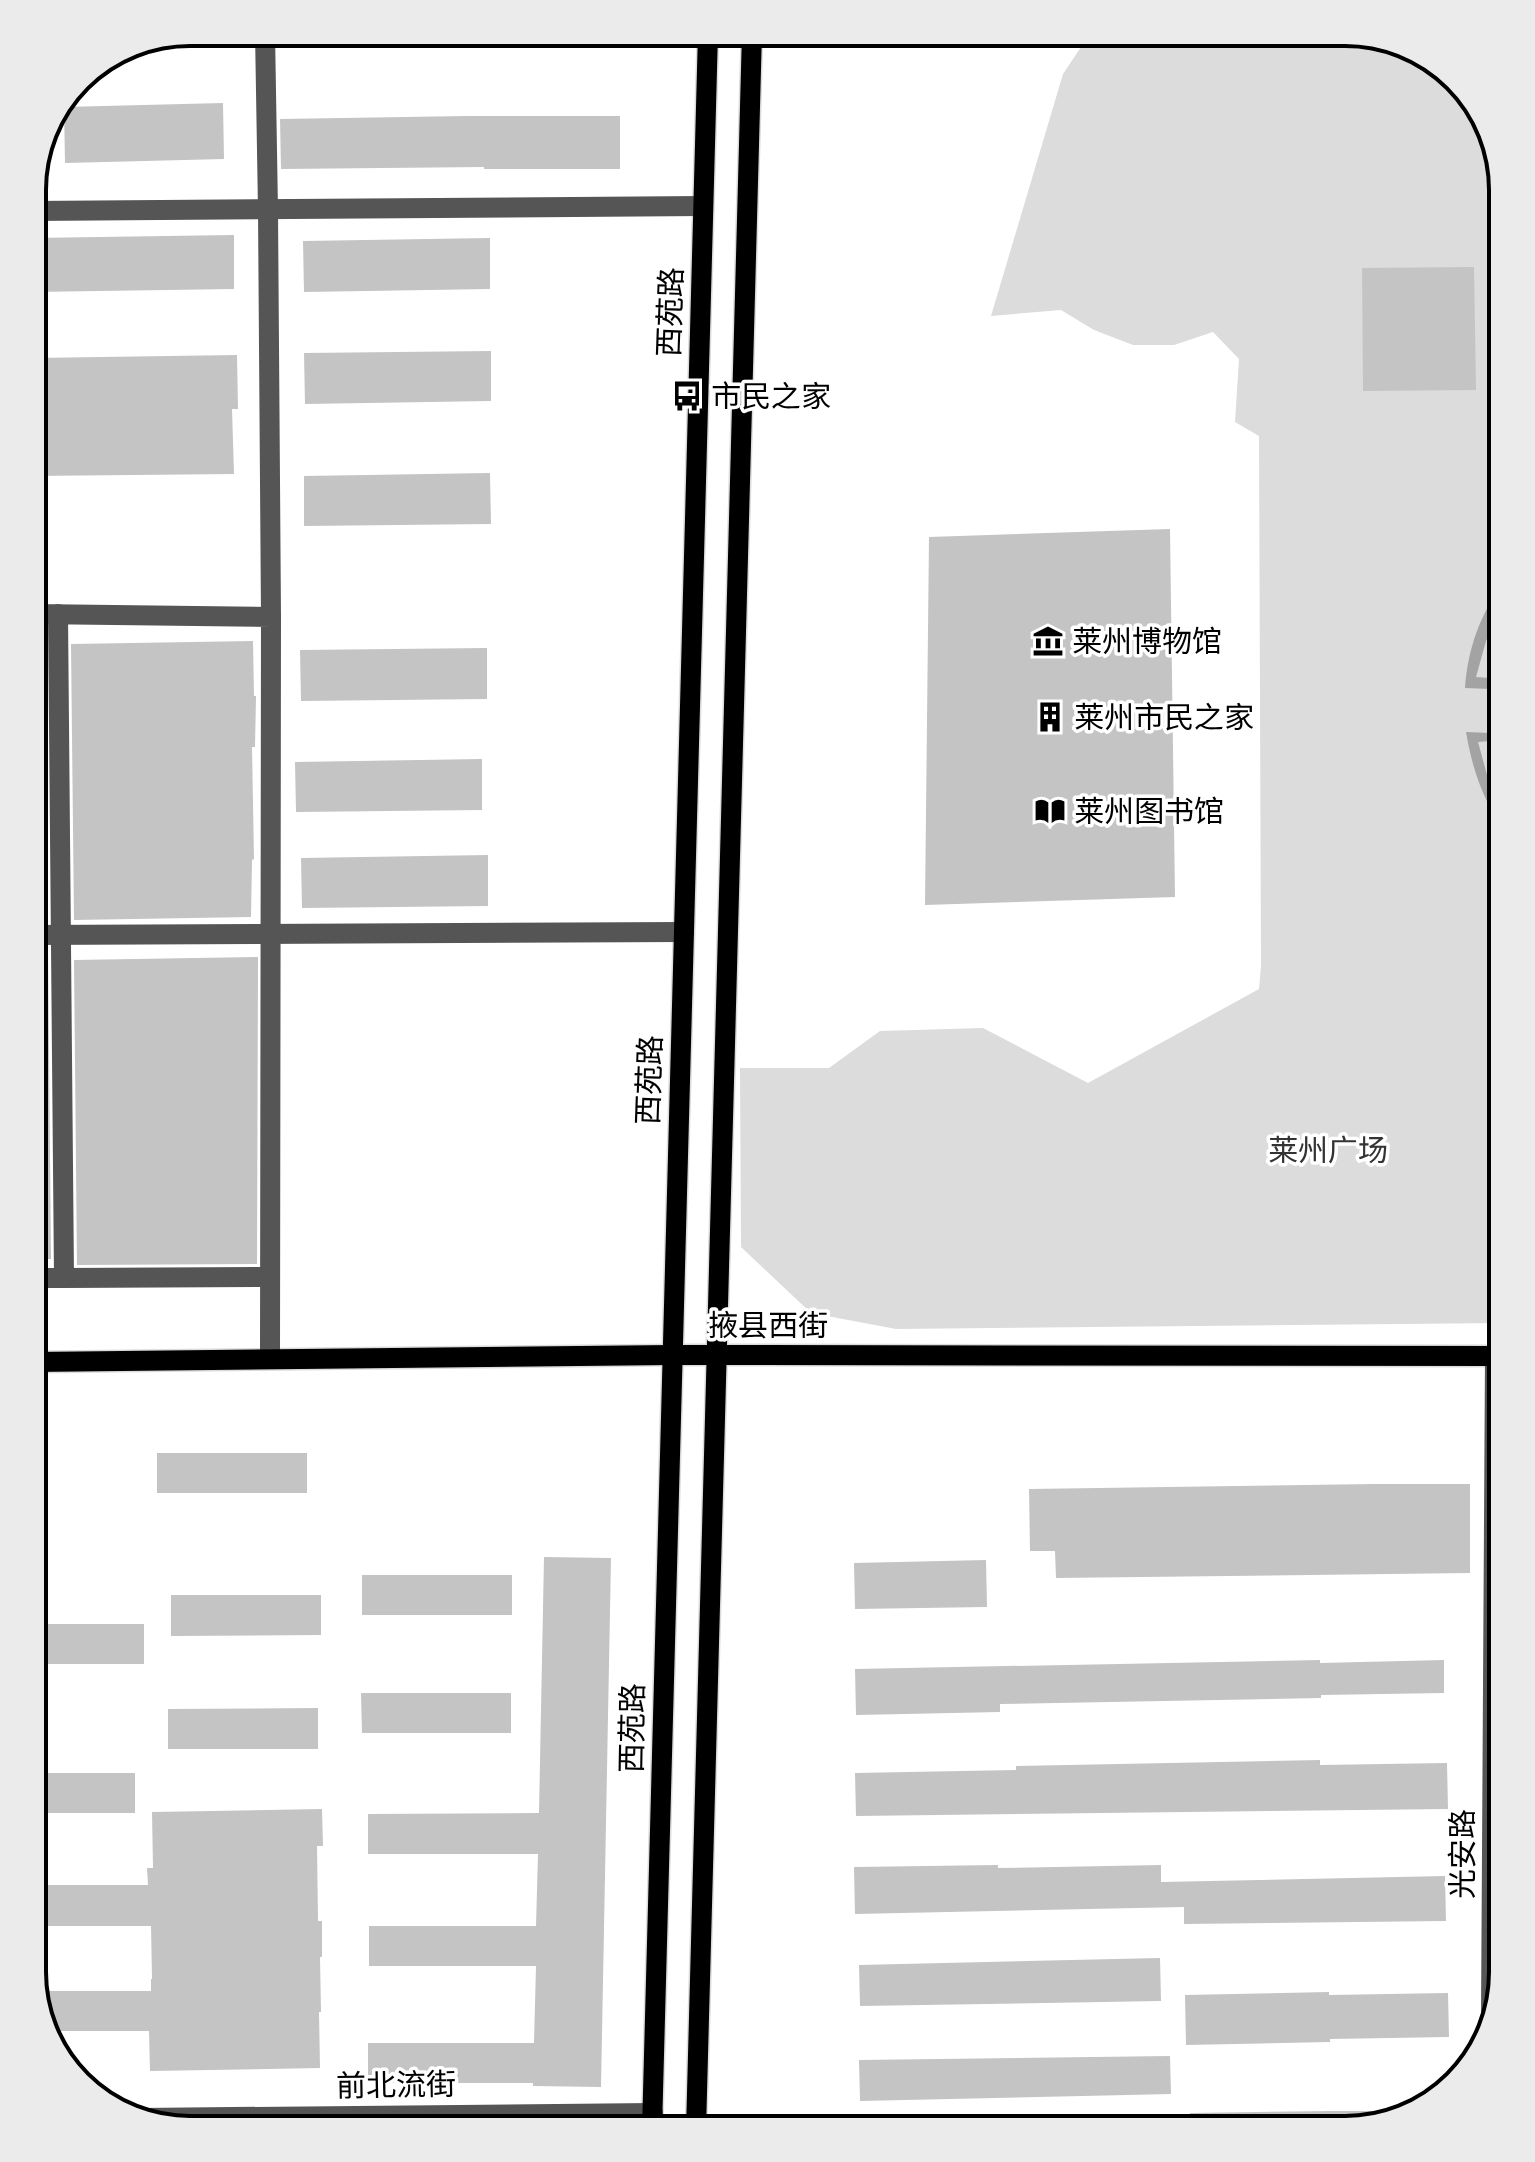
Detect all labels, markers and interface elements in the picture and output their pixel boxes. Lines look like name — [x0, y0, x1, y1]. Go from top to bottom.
street label: 西苑路 — [647, 266, 693, 358]
place label: 市民之家 — [711, 375, 831, 418]
bus stop icon: 市民之家 — [670, 379, 704, 413]
place label: 莱州博物馆 — [1072, 620, 1222, 663]
museum icon: 莱州博物馆 — [1031, 624, 1065, 658]
place label: 莱州市民之家 — [1074, 696, 1254, 739]
building icon: 莱州市民之家 — [1033, 700, 1067, 734]
place label: 莱州图书馆 — [1074, 790, 1224, 833]
library icon: 莱州图书馆 — [1033, 794, 1067, 828]
street label: 西苑路 — [626, 1034, 672, 1126]
park label: 莱州广场 — [1268, 1129, 1388, 1172]
street label: 掖县西街 — [708, 1304, 828, 1347]
street label: 西苑路 — [610, 1683, 654, 1773]
street label: 光安路 — [1441, 1809, 1484, 1899]
street label: 前北流街 — [336, 2062, 456, 2108]

